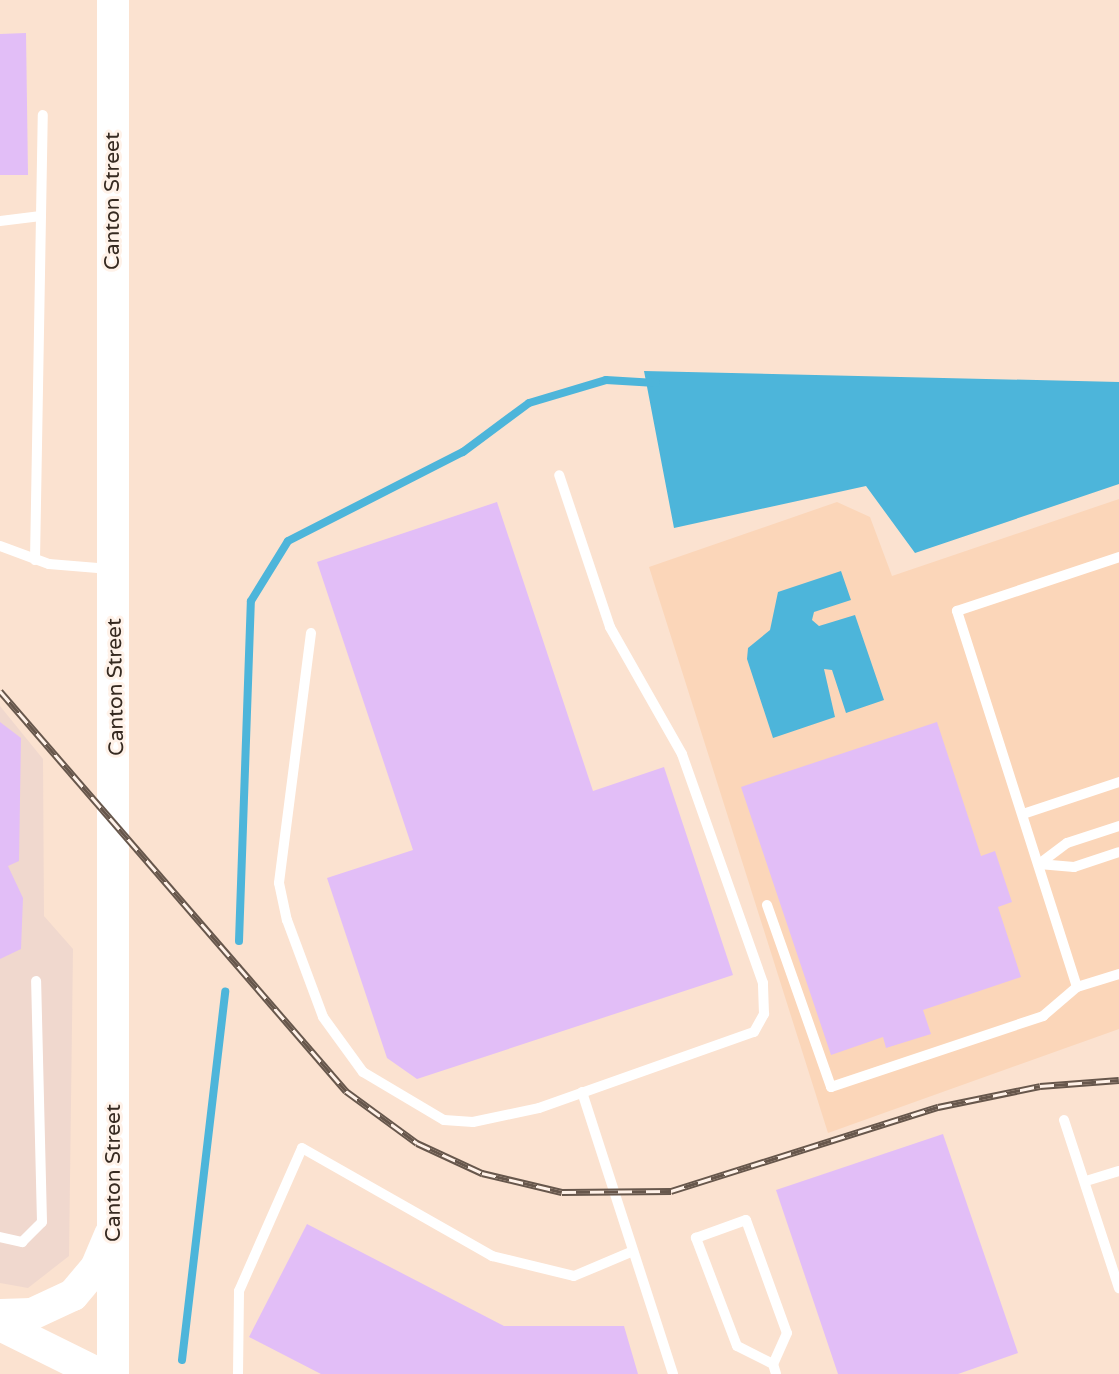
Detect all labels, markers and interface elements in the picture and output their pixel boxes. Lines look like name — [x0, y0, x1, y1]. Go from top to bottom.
street label: Canton Street — [100, 132, 126, 270]
street label: Canton Street — [102, 618, 130, 756]
street label: Canton Street — [101, 1104, 127, 1242]

